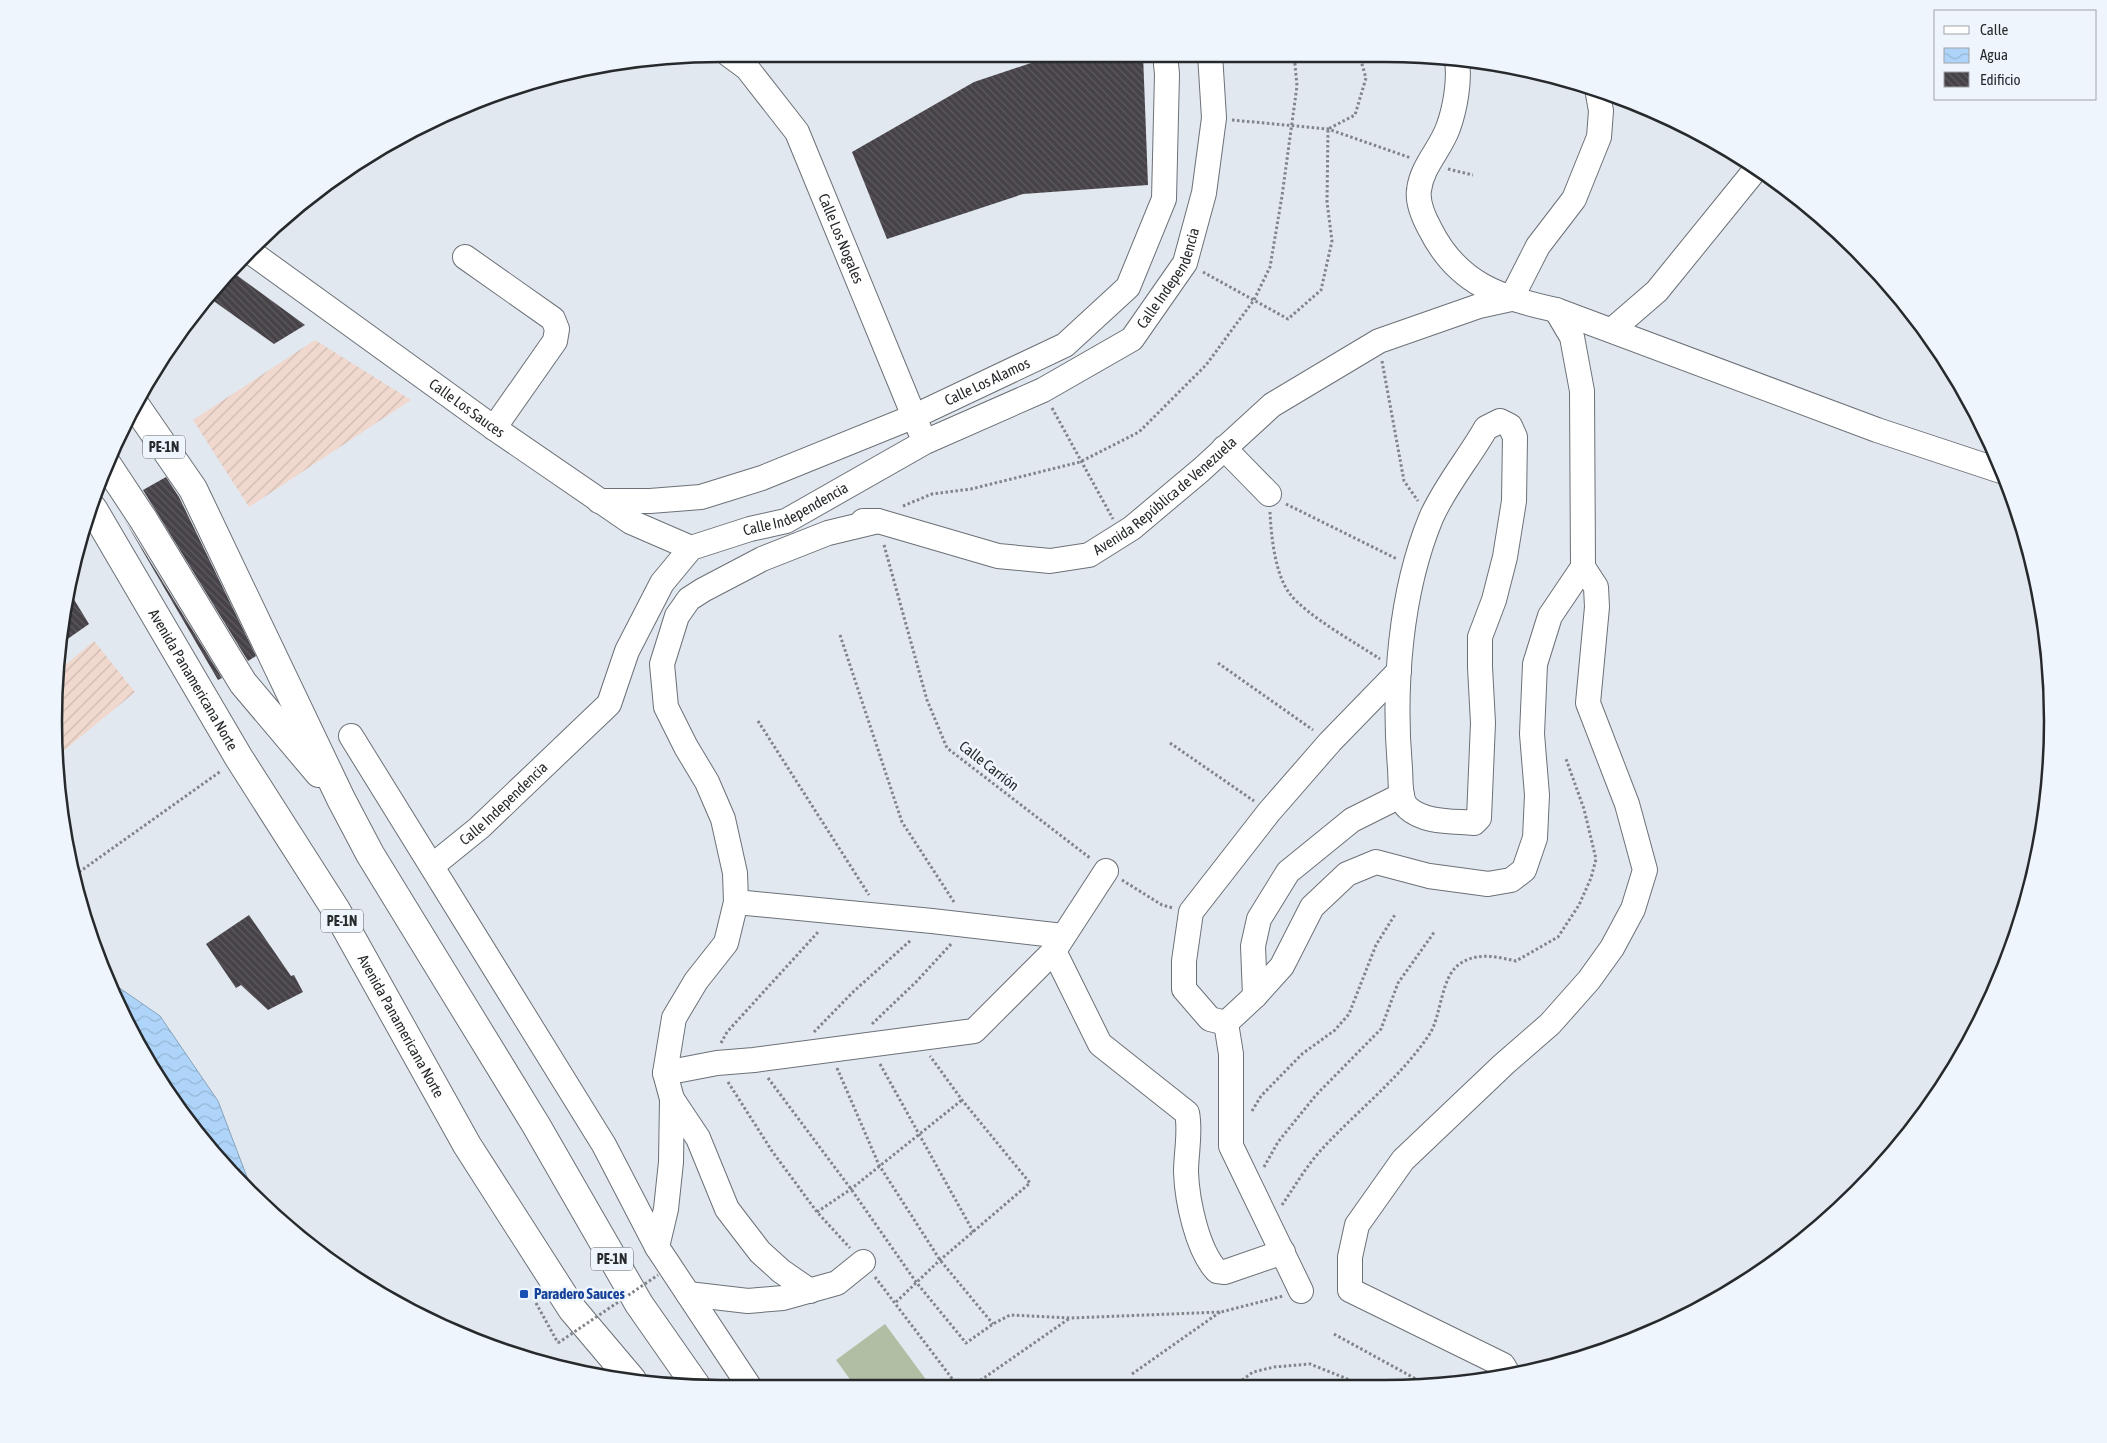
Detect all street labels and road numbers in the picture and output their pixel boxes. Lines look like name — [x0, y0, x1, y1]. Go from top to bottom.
street label: Calle Los Nogales — [815, 191, 867, 286]
street label: Calle Independencia — [1133, 226, 1202, 331]
street label: Calle Los Alamos — [942, 354, 1032, 409]
street label: Calle Los Sauces — [426, 375, 508, 441]
street label: Avenida República de Venezuela — [1090, 433, 1240, 558]
road number: PE-1N — [143, 436, 185, 458]
street label: Calle Independencia — [741, 479, 851, 539]
street label: Avenida Panamericana Norte — [146, 606, 242, 753]
street label: Calle Carrión — [956, 737, 1022, 794]
street label: Calle Independencia — [456, 758, 551, 848]
road number: PE-1N — [321, 909, 363, 932]
street label: Avenida Panamericana Norte — [355, 952, 448, 1101]
road number: PE-1N — [591, 1248, 633, 1270]

